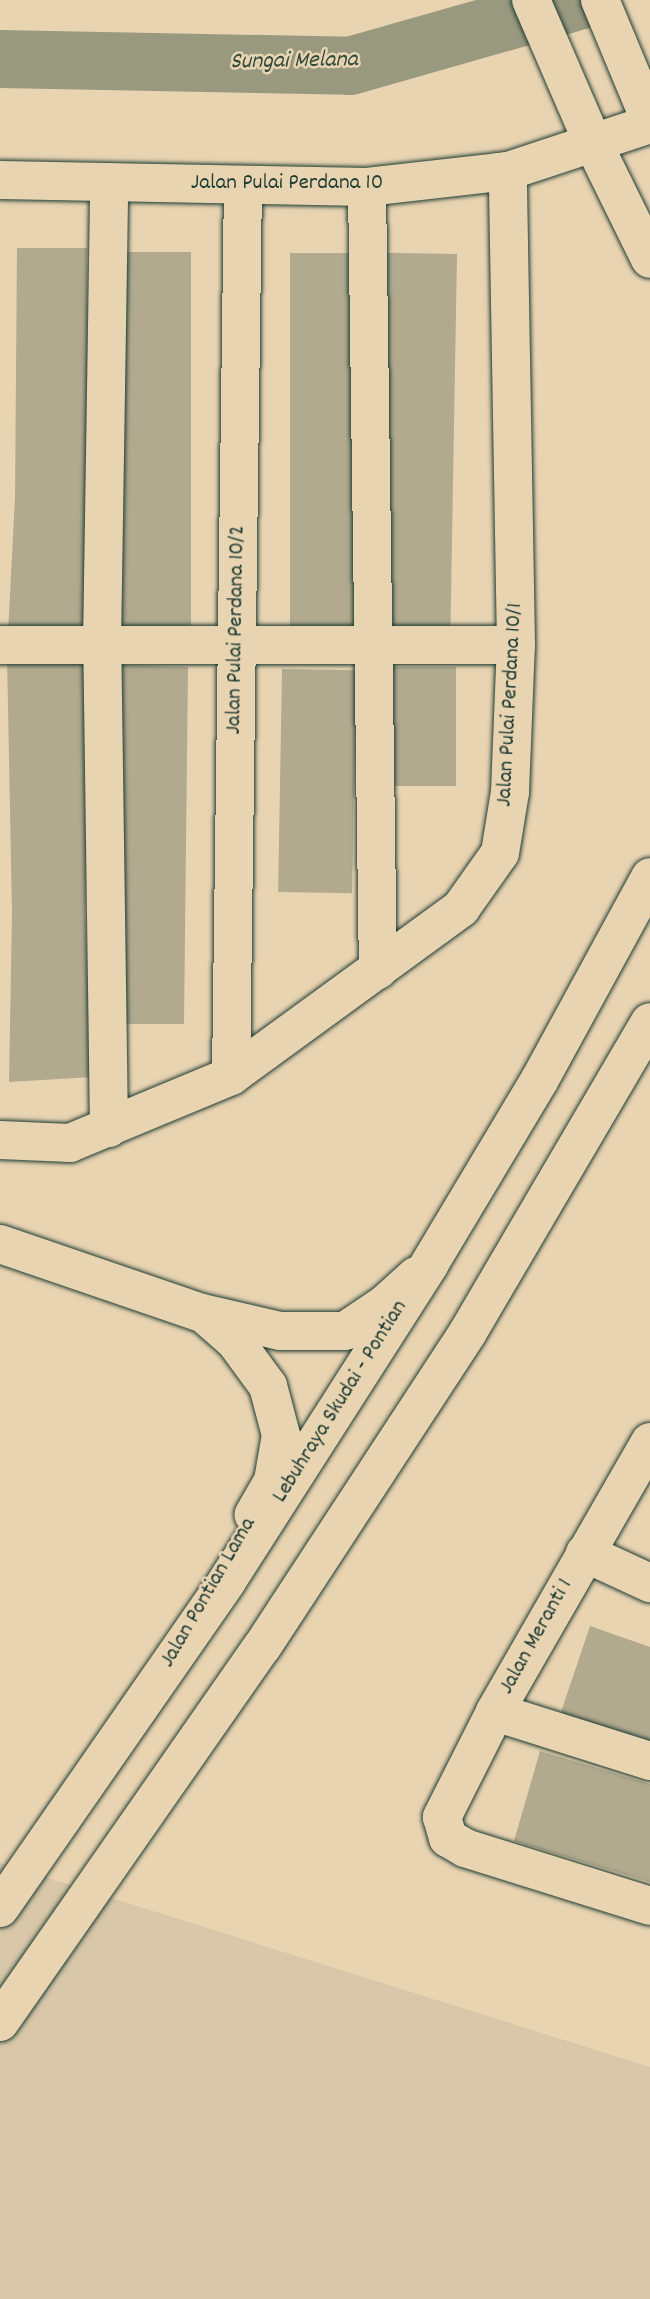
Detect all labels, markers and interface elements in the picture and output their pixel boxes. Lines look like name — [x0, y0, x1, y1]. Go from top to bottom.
water label: Sungai Melana — [230, 46, 358, 78]
street label: Jalan Pulai Perdana 10 — [191, 170, 383, 198]
street label: Jalan Pulai Perdana 10/2 — [221, 525, 253, 735]
street label: Jalan Pulai Perdana 10/1 — [492, 602, 530, 808]
street label: Lebuhraya Skudai - Pontian — [267, 1296, 415, 1508]
street label: Jalan Pontian Lama — [155, 1513, 263, 1673]
street label: Jalan Meranti 1 — [494, 1574, 580, 1700]

